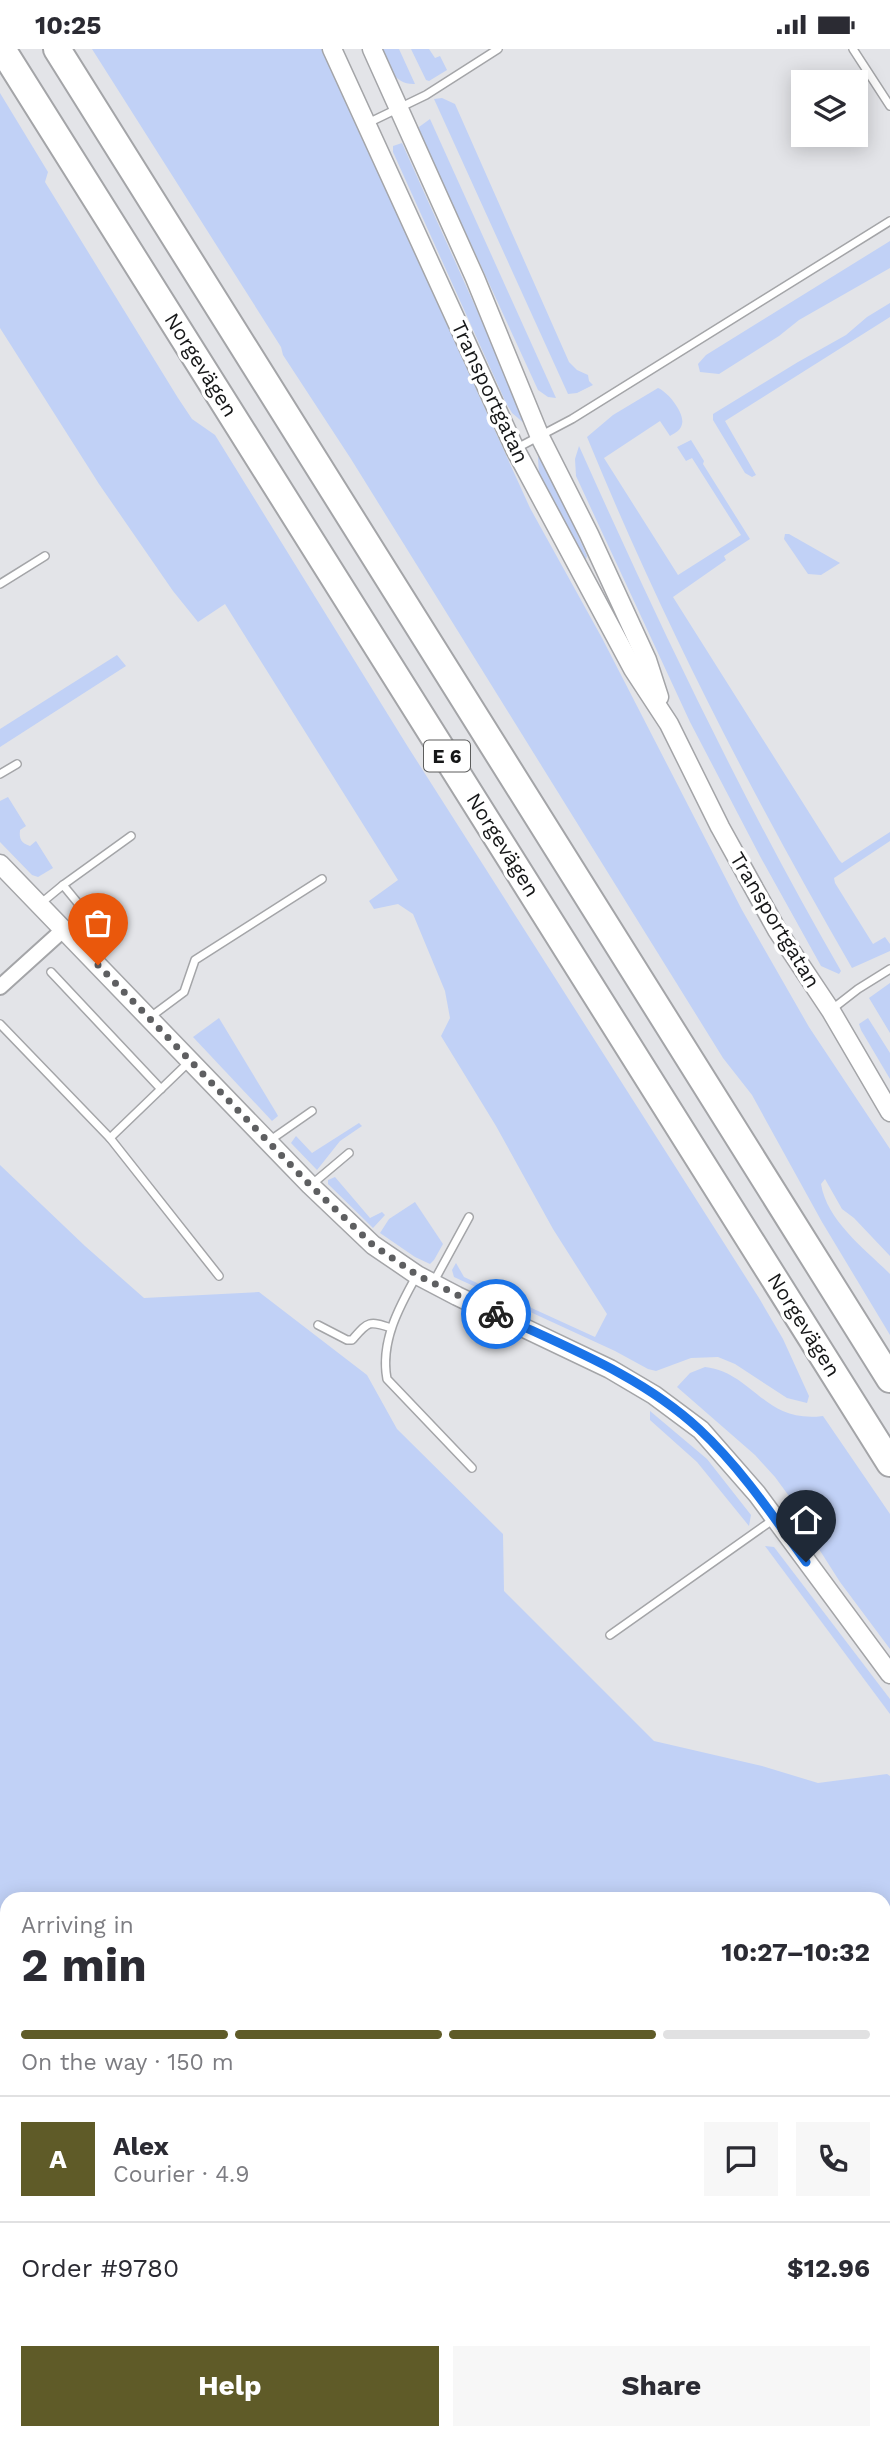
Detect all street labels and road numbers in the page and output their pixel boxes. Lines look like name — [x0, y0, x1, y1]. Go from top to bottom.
street label: Norgevägen — [160, 308, 243, 421]
street label: Transportgatan — [447, 317, 534, 467]
road number: E 6 — [424, 741, 470, 771]
street label: Norgevägen — [462, 788, 545, 901]
street label: Transportgatan — [725, 847, 826, 992]
street label: Norgevägen — [763, 1268, 846, 1381]

